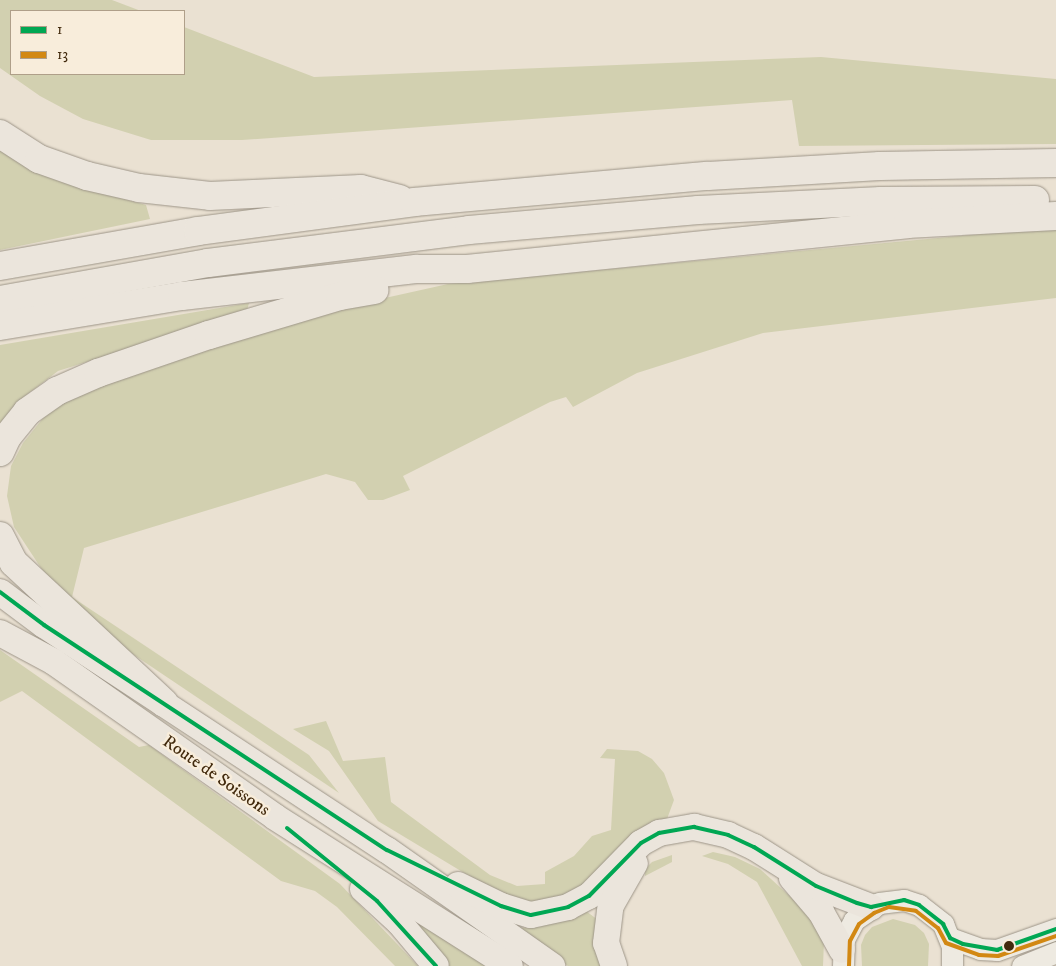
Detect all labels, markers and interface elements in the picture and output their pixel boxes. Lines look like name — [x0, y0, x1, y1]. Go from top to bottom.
legend — [10, 10, 185, 75]
text: 1 — [57, 20, 63, 39]
text: 13 — [57, 45, 68, 64]
street label: Route de Soissons — [158, 731, 274, 821]
unlabelled marker — [1004, 941, 1014, 951]

